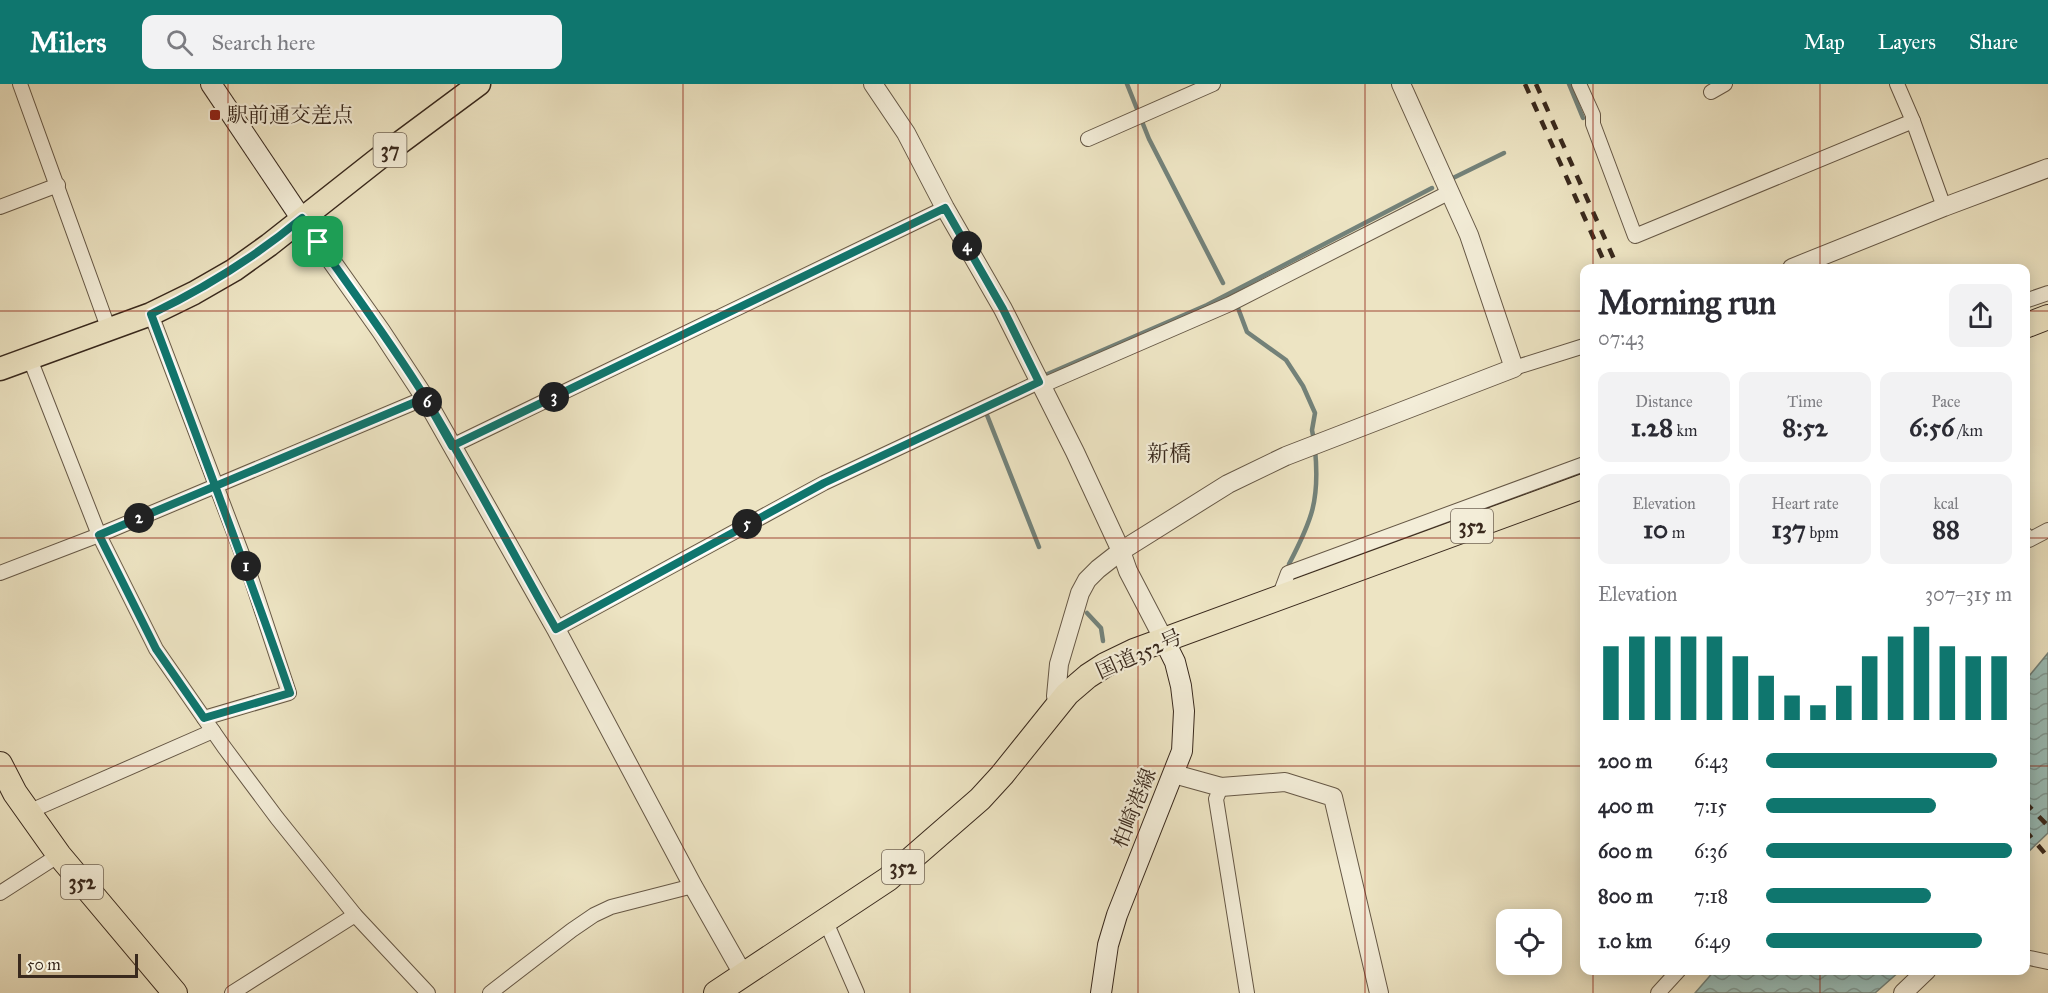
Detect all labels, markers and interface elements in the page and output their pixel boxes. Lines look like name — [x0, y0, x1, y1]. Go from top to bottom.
search box — [142, 15, 562, 69]
text: Milers — [30, 25, 106, 60]
icon: search — [163, 26, 196, 59]
text: Search here — [211, 29, 316, 56]
text: Map — [1804, 29, 1845, 55]
text: Layers — [1878, 29, 1936, 55]
text: Share — [1969, 29, 2018, 55]
place label: 駅前通交差点 — [227, 102, 353, 128]
marker: 駅前通交差点 — [208, 108, 222, 122]
road number: 37 — [374, 133, 406, 167]
pin — [292, 216, 343, 267]
icon: arrive — [301, 225, 334, 258]
pin: 4 — [952, 231, 982, 261]
text: 4 — [963, 236, 971, 255]
text: Morning run — [1598, 283, 1776, 323]
button: share — [1949, 284, 2012, 347]
text: 07:43 — [1598, 326, 1645, 350]
pin: 3 — [539, 382, 569, 412]
pin: 6 — [412, 387, 442, 417]
text: 3 — [551, 387, 557, 406]
text: 6 — [423, 392, 431, 411]
text: Distance — [1635, 392, 1693, 411]
text: Time — [1787, 392, 1823, 411]
text: Pace — [1931, 392, 1961, 411]
text: 1.28 — [1631, 411, 1673, 443]
text: 8:52 — [1782, 411, 1828, 443]
text: 6:56 — [1909, 411, 1954, 443]
text: km — [1673, 421, 1697, 440]
text: /km — [1954, 421, 1983, 440]
district label: 新橋 — [1147, 440, 1191, 467]
text: Elevation — [1632, 494, 1696, 513]
text: Heart rate — [1771, 494, 1839, 513]
text: kcal — [1933, 494, 1959, 513]
pin: 2 — [124, 503, 154, 533]
text: 2 — [135, 508, 143, 527]
pin: 5 — [732, 509, 762, 539]
road number: 352 — [1451, 509, 1493, 543]
text: 10 — [1643, 513, 1668, 545]
text: 137 — [1771, 513, 1806, 545]
text: 88 — [1932, 513, 1960, 545]
text: 5 — [743, 514, 751, 533]
text: m — [1668, 523, 1685, 542]
text: bpm — [1806, 523, 1839, 542]
pin: 1 — [231, 551, 261, 581]
text: 1 — [243, 556, 249, 575]
text: Elevation — [1598, 582, 1677, 606]
text: 307–315 m — [1925, 582, 2012, 606]
street label: 国道352号 — [1092, 624, 1186, 684]
text: 200 m — [1598, 749, 1652, 773]
text: 6:43 — [1694, 749, 1728, 773]
street label: 柏崎港線 — [1106, 764, 1162, 852]
text: 400 m — [1598, 794, 1654, 818]
text: 7:15 — [1694, 794, 1727, 818]
text: 600 m — [1598, 839, 1653, 863]
text: 6:36 — [1694, 839, 1728, 863]
road number: 352 — [882, 850, 924, 884]
road number: 352 — [61, 865, 103, 899]
text: 800 m — [1598, 884, 1653, 908]
text: 7:18 — [1694, 884, 1728, 908]
map controls — [1496, 909, 1562, 975]
button: locate — [1496, 909, 1562, 975]
text: 1.0 km — [1598, 929, 1652, 953]
text: 6:49 — [1694, 929, 1731, 953]
scale bar — [18, 951, 138, 978]
text: 50 m — [27, 955, 61, 974]

